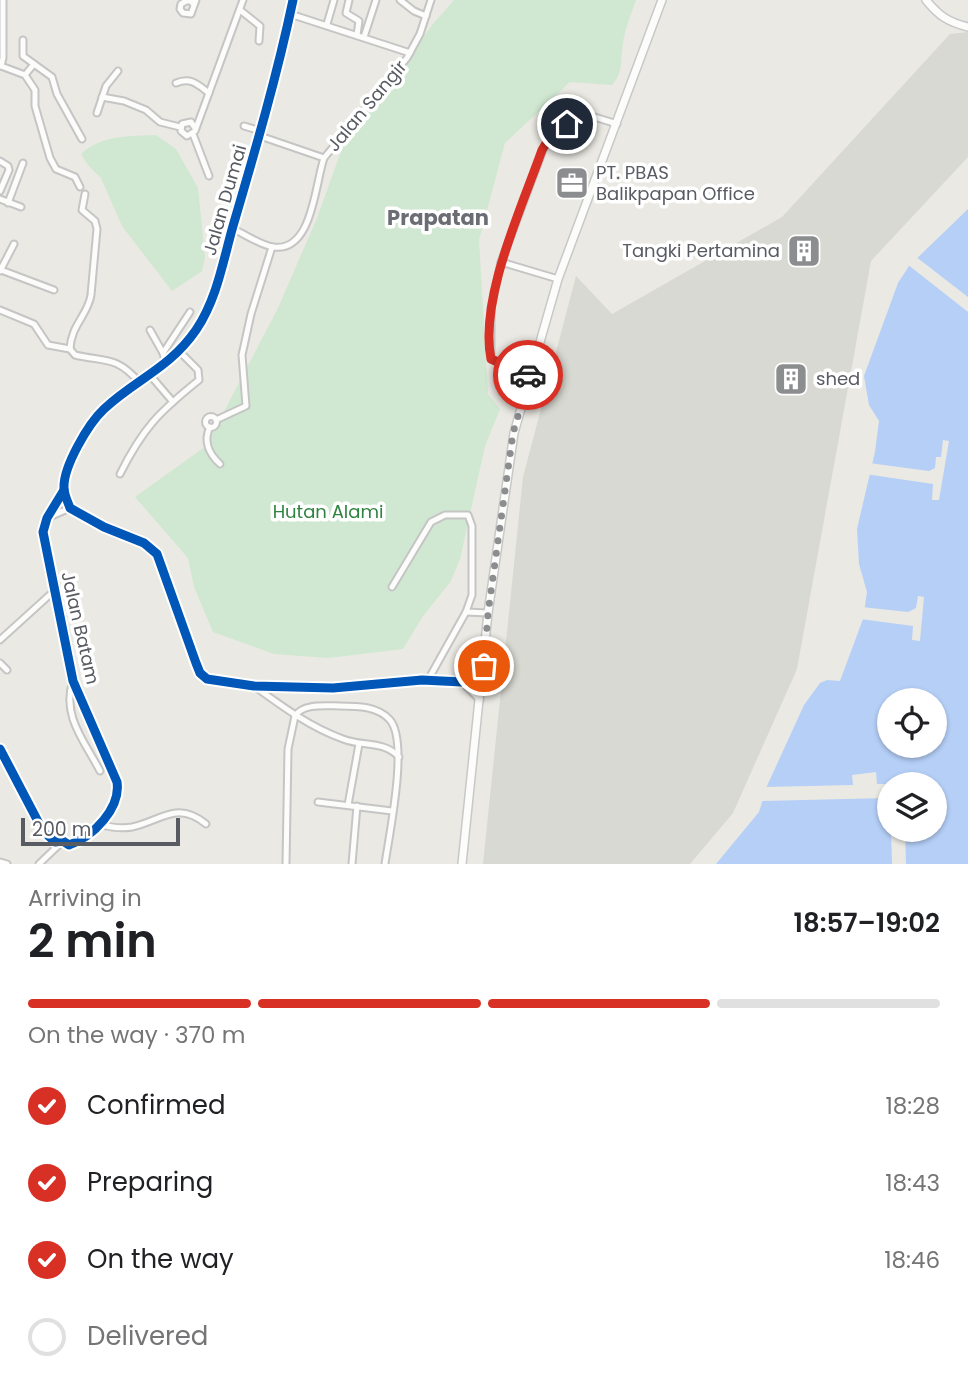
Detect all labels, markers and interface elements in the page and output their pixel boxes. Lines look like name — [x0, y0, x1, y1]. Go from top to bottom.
street label: Jalan Sangir — [321, 54, 412, 157]
pin — [537, 94, 597, 154]
icon: home — [548, 105, 586, 143]
street label: Jalan Dumai — [197, 142, 252, 258]
place label: PT. PBAS Balikpapan Office — [596, 160, 755, 206]
office icon: PT. PBAS Balikpapan Office — [553, 164, 591, 202]
district label: Prapatan — [387, 203, 489, 232]
building icon: Tangki Pertamina — [785, 232, 823, 270]
place label: Tangki Pertamina — [622, 238, 780, 263]
courier — [493, 340, 563, 410]
icon: car — [509, 356, 547, 394]
building icon: shed — [772, 360, 810, 398]
place label: shed — [816, 366, 860, 391]
park label: Hutan Alami — [273, 499, 383, 524]
street label: Jalan Batam — [55, 569, 106, 687]
pin — [454, 636, 514, 696]
icon: bag — [465, 647, 503, 685]
map controls — [877, 688, 947, 842]
button: locate — [877, 688, 947, 758]
button: layers — [877, 772, 947, 842]
scale bar — [21, 815, 180, 847]
text: 200 m — [32, 816, 91, 843]
text: Arriving in — [28, 882, 142, 914]
text: 18:57–19:02 — [794, 905, 940, 941]
text: 2 min — [28, 909, 157, 973]
text: On the way · 370 m — [28, 1019, 245, 1051]
icon: check — [28, 1087, 66, 1125]
text: Confirmed — [87, 1087, 225, 1123]
text: 18:28 — [885, 1090, 940, 1122]
icon: check — [28, 1164, 66, 1202]
text: Preparing — [87, 1164, 213, 1200]
text: 18:43 — [885, 1167, 940, 1199]
icon: check — [28, 1241, 66, 1279]
text: On the way — [87, 1241, 234, 1277]
text: 18:46 — [884, 1244, 940, 1276]
text: Delivered — [87, 1318, 208, 1354]

